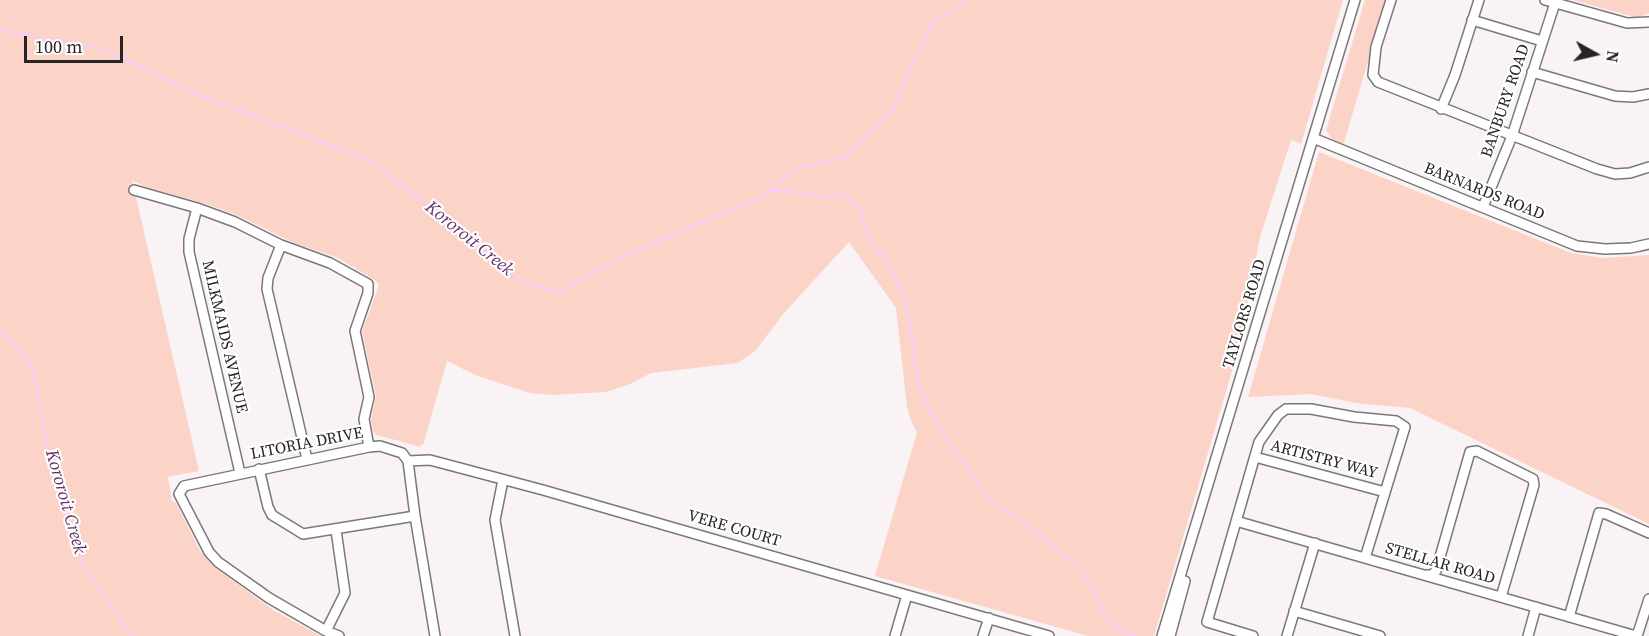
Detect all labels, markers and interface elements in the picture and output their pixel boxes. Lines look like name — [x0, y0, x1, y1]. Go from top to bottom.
scale bar — [27, 24, 126, 62]
north arrow — [1565, 24, 1625, 84]
text: 100 m — [35, 34, 82, 59]
street label: BANBURY ROAD — [1478, 42, 1534, 160]
text: N — [1601, 49, 1625, 64]
street label: BARNARDS ROAD — [1421, 159, 1547, 225]
water label: Kororoit Creek — [420, 197, 518, 281]
street label: TAYLORS ROAD — [1219, 257, 1271, 371]
street label: MILKMAIDS AVENUE — [197, 259, 251, 415]
street label: LITORIA DRIVE — [249, 424, 365, 464]
street label: ARTISTRY WAY — [1268, 436, 1380, 484]
water label: Kororoit Creek — [40, 447, 90, 557]
street label: VERE COURT — [685, 507, 783, 551]
street label: STELLAR ROAD — [1383, 539, 1497, 589]

